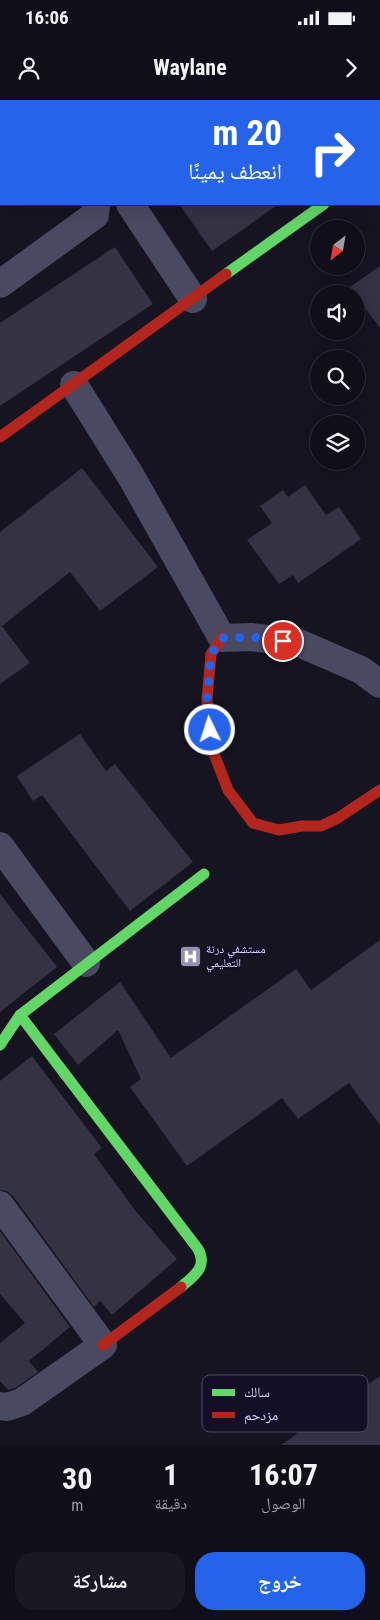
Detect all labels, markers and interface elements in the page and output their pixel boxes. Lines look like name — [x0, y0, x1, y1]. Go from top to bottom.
text: 16:06 — [25, 6, 69, 29]
icon: person — [15, 54, 43, 82]
icon: forward — [337, 54, 365, 82]
text: Waylane — [153, 55, 227, 80]
text: 20 m — [213, 113, 282, 154]
icon: right — [300, 120, 365, 185]
text: انعطف يمينًا — [188, 159, 282, 184]
north arrow — [310, 220, 365, 275]
map controls — [310, 220, 365, 470]
button: sound — [310, 285, 365, 340]
button: search — [310, 350, 365, 405]
button: layers — [310, 415, 365, 470]
pin — [262, 620, 304, 662]
icon: arrive — [269, 627, 297, 655]
position arrow — [183, 703, 235, 755]
place label: مستشفي درنة التعليمي — [206, 942, 266, 973]
hospital icon: مستشفي درنة التعليمي — [178, 944, 202, 968]
legend — [202, 1375, 368, 1432]
text: سالك — [244, 1384, 270, 1400]
text: مزدحم — [244, 1407, 278, 1425]
text: 1 — [163, 1457, 178, 1492]
text: 16:07 — [249, 1457, 318, 1492]
text: 30 — [62, 1461, 92, 1496]
text: دقيقة — [154, 1494, 187, 1513]
text: الوصول — [261, 1494, 306, 1513]
text: m — [71, 1496, 83, 1515]
button: مشاركة — [15, 1552, 185, 1610]
button: خروج — [195, 1552, 365, 1610]

